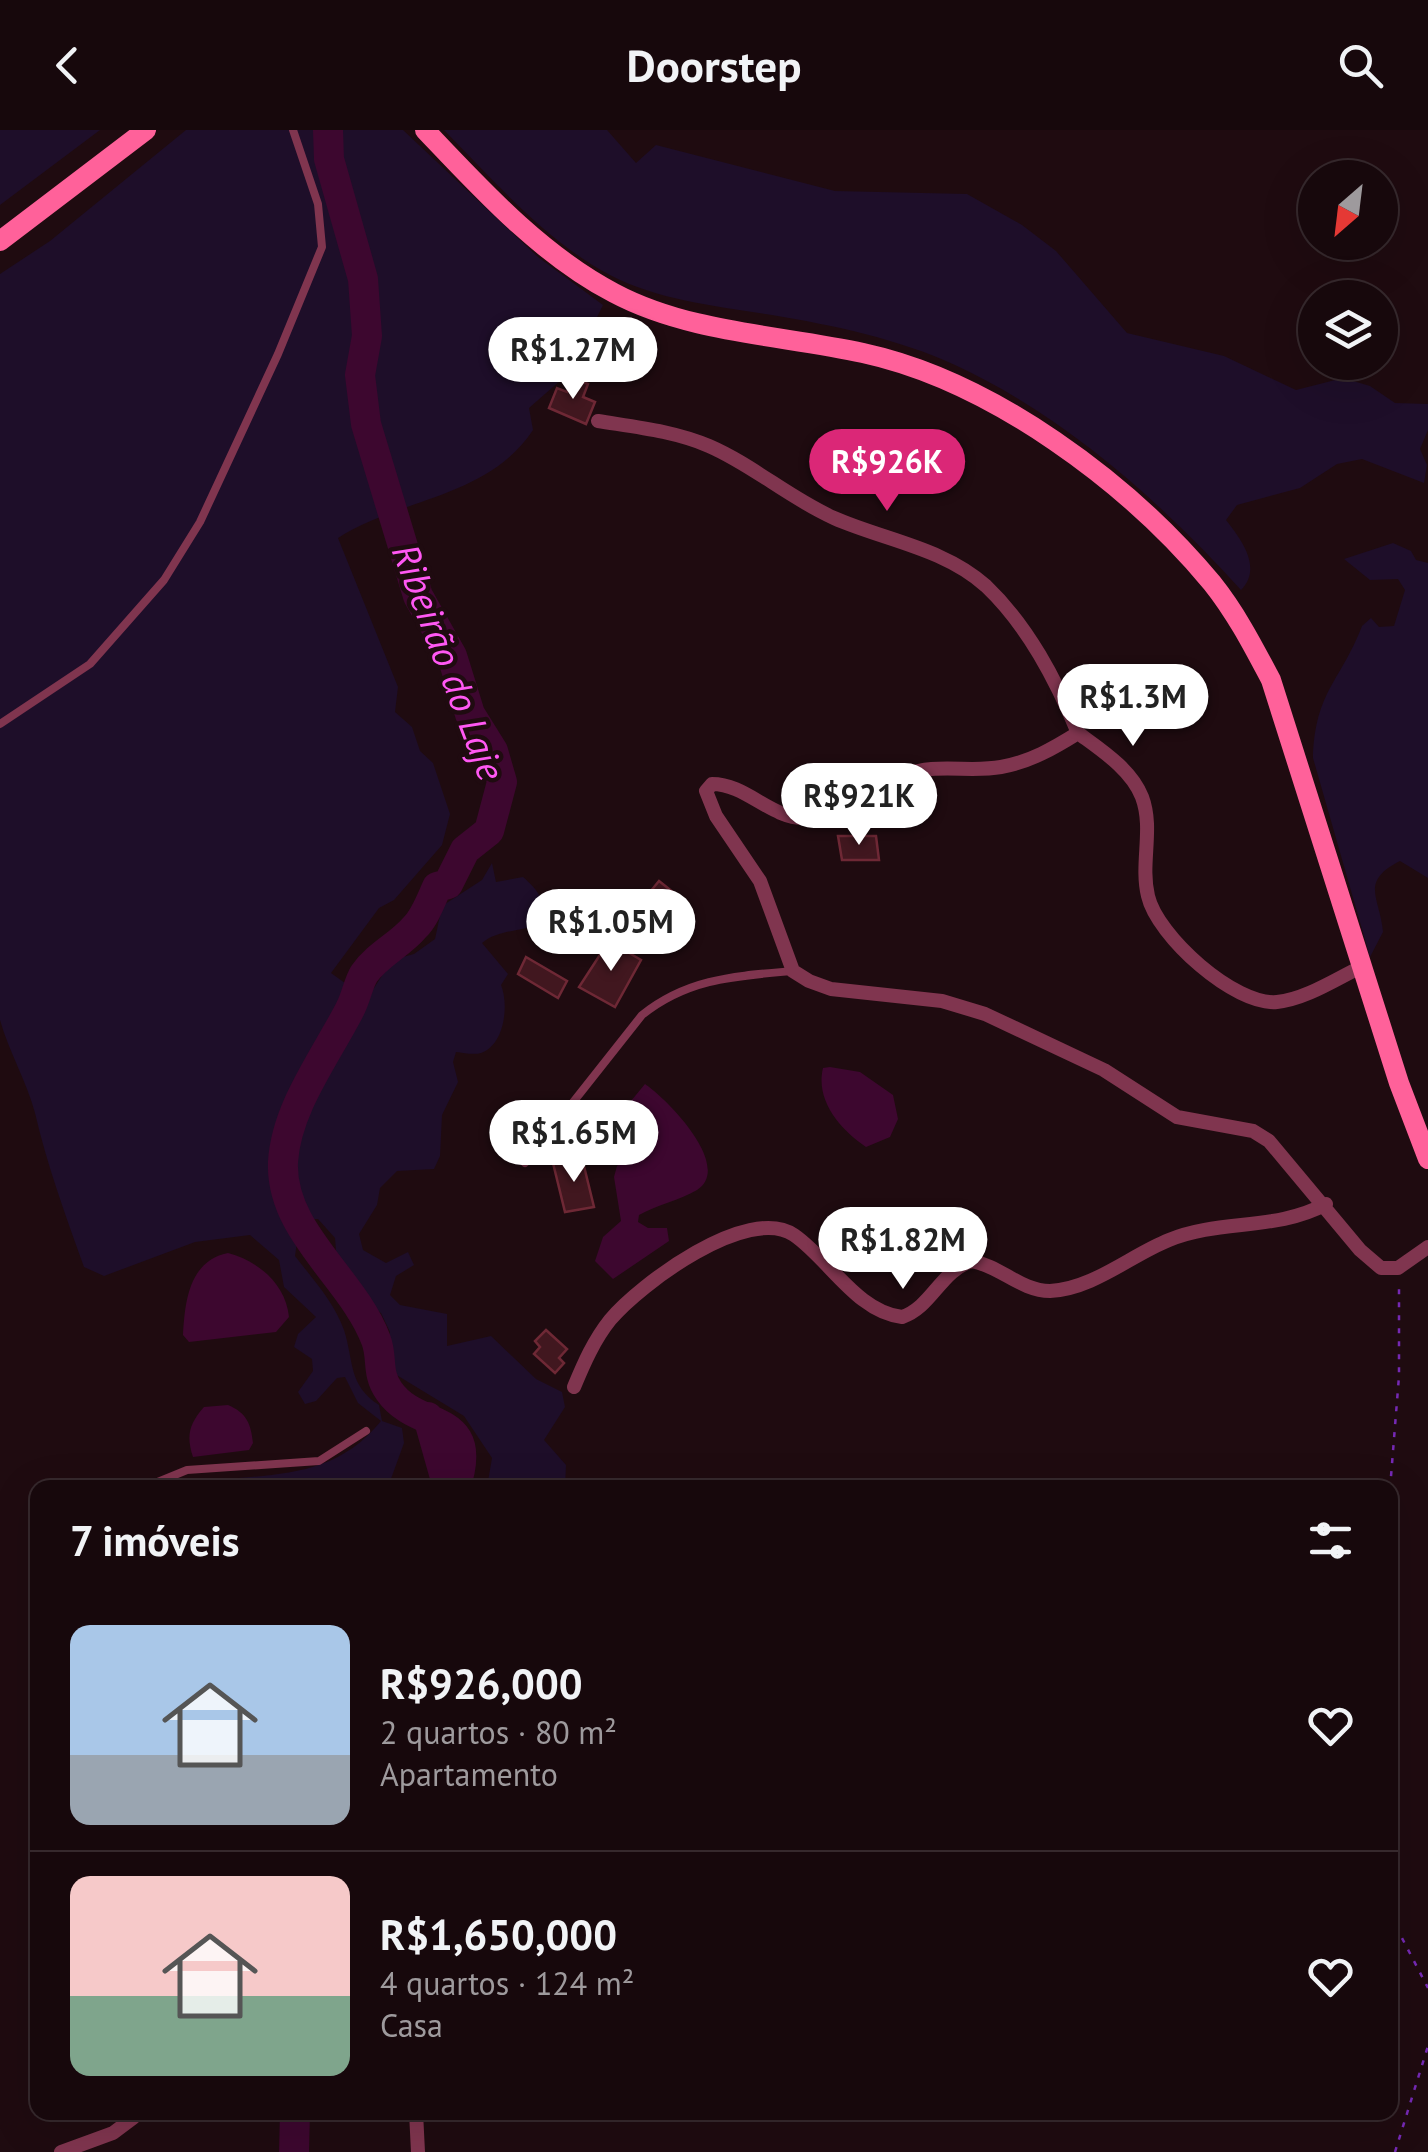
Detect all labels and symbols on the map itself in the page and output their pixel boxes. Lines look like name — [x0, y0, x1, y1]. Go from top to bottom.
north arrow — [1298, 160, 1398, 260]
pin: R$1.27M — [481, 317, 665, 402]
pin: R$926K — [806, 429, 968, 514]
water label: Ribeirão do Laje — [382, 536, 517, 787]
pin: R$1.3M — [1052, 664, 1214, 749]
pin: R$921K — [778, 763, 940, 848]
pin: R$1.05M — [519, 889, 703, 974]
pin: R$1.65M — [482, 1100, 666, 1185]
pin: R$1.82M — [811, 1207, 995, 1292]

